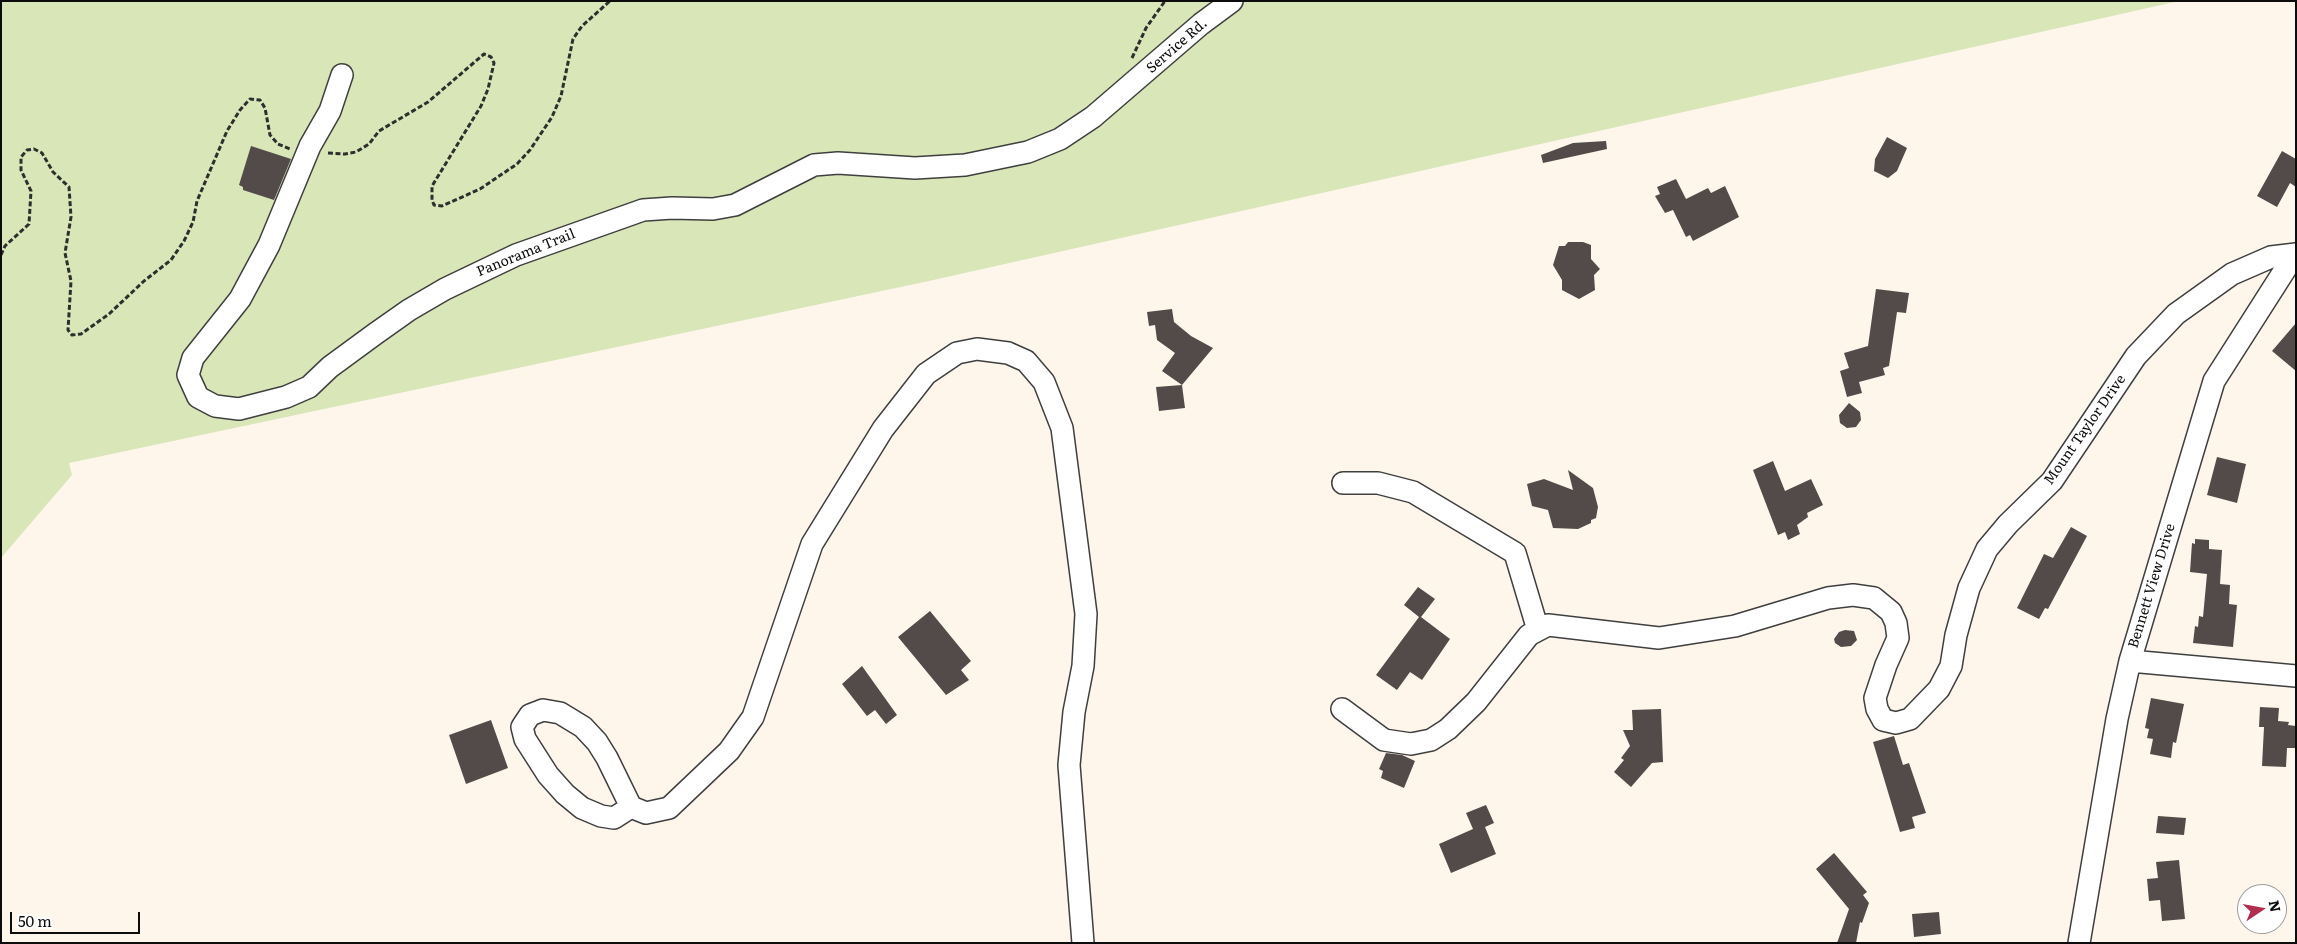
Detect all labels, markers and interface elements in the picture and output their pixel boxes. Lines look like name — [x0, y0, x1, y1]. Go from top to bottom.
street label: Service Rd. — [1143, 15, 1211, 77]
street label: Panorama Trail — [474, 226, 578, 280]
street label: Mount Taylor Drive — [2041, 372, 2129, 488]
street label: Bennett View Drive — [2125, 522, 2179, 650]
north arrow — [2237, 884, 2287, 934]
text: N — [2265, 898, 2287, 914]
scale bar — [12, 902, 142, 934]
text: 50 m — [18, 909, 52, 932]

